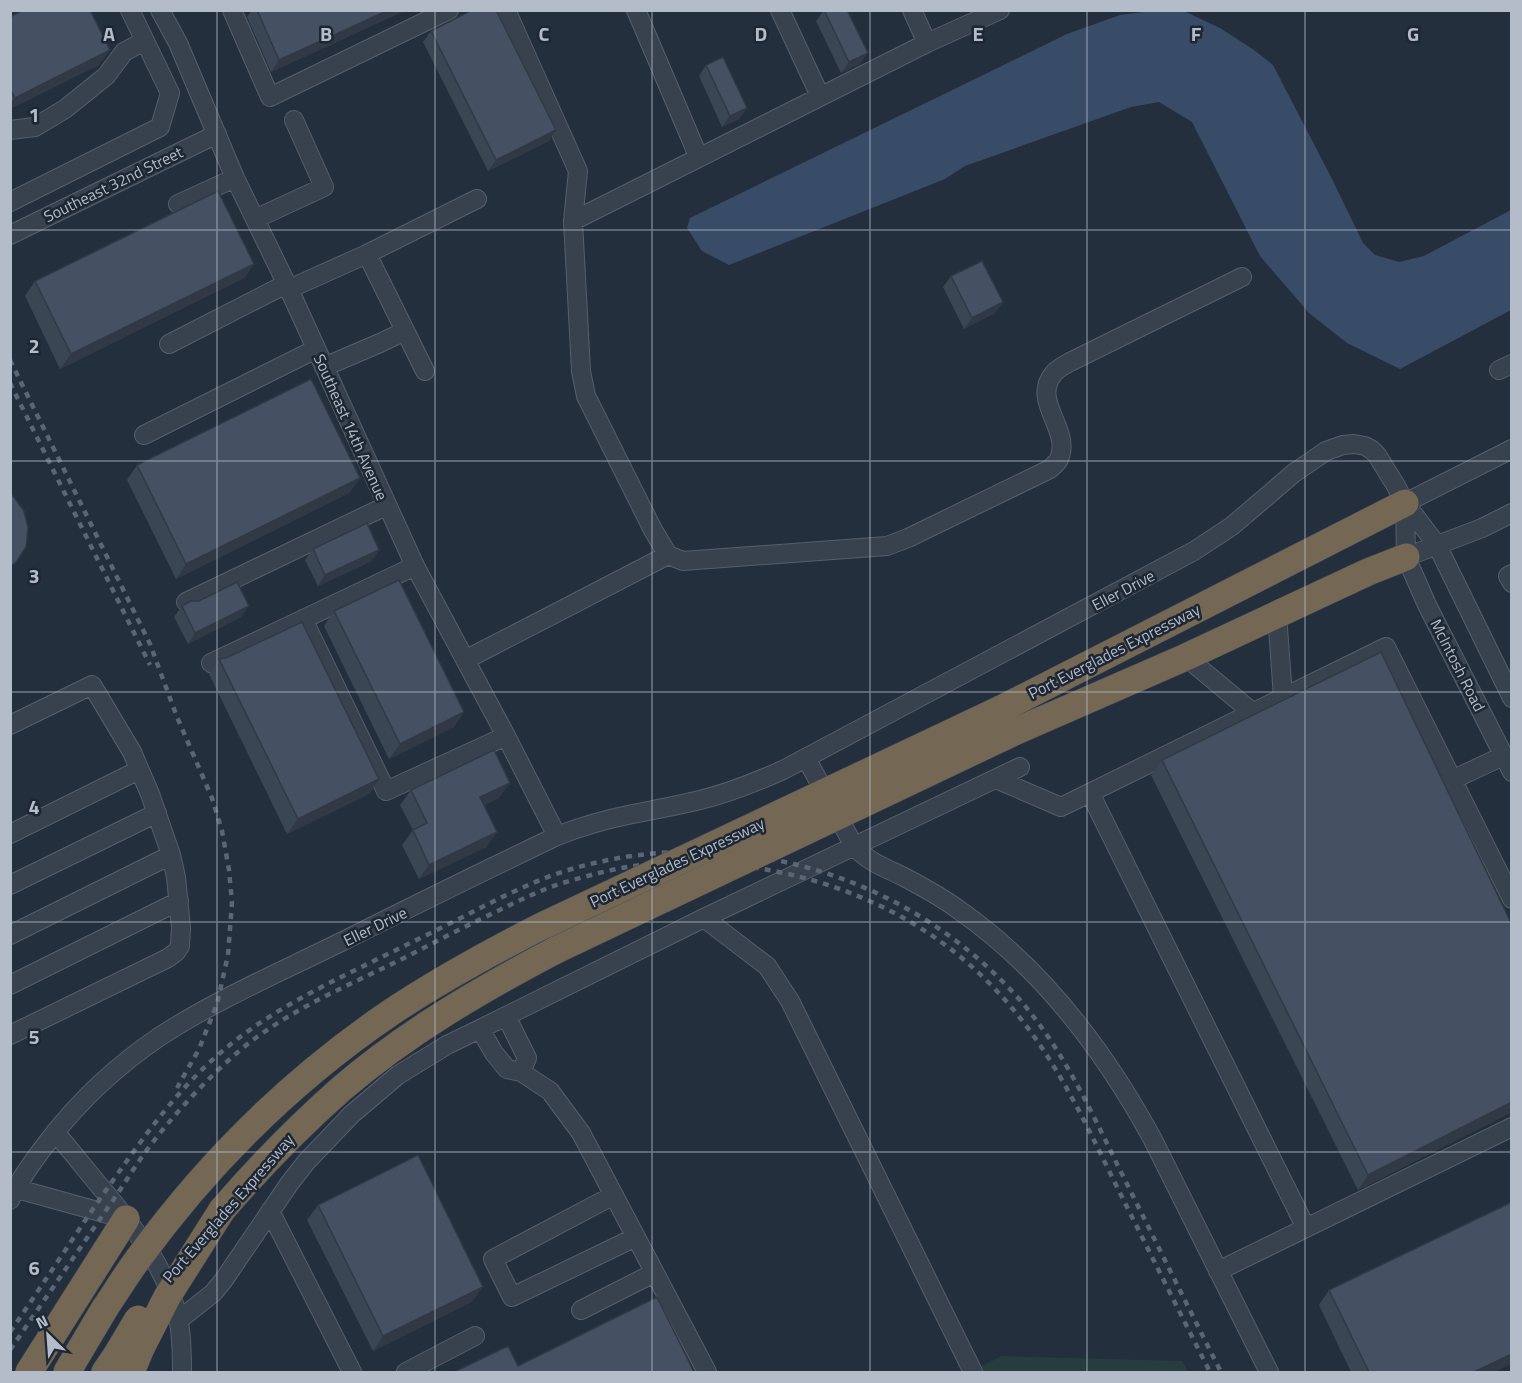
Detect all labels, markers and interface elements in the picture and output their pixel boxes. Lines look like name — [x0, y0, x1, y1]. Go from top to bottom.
text: A — [103, 18, 115, 49]
text: B — [320, 18, 332, 49]
text: C — [539, 18, 550, 49]
text: D — [755, 18, 767, 49]
text: E — [972, 18, 984, 49]
text: F — [1191, 18, 1202, 49]
text: G — [1407, 18, 1419, 49]
text: 1 — [28, 99, 40, 130]
street label: Southeast 32nd Street — [39, 140, 187, 228]
text: 2 — [28, 330, 40, 361]
street label: Southeast 14th Avenue — [308, 350, 394, 504]
text: 3 — [28, 560, 40, 591]
street label: Eller Drive — [1087, 563, 1159, 617]
street label: Port Everglades Expressway — [1024, 597, 1204, 705]
street label: McIntosh Road — [1424, 615, 1492, 715]
text: 4 — [28, 791, 40, 822]
street label: Port Everglades Expressway — [586, 811, 769, 913]
street label: Eller Drive — [339, 900, 411, 952]
text: 5 — [28, 1021, 40, 1052]
street label: Port Everglades Expressway — [157, 1128, 300, 1288]
text: 6 — [28, 1252, 40, 1283]
north arrow — [18, 1305, 78, 1365]
text: N — [32, 1308, 52, 1335]

